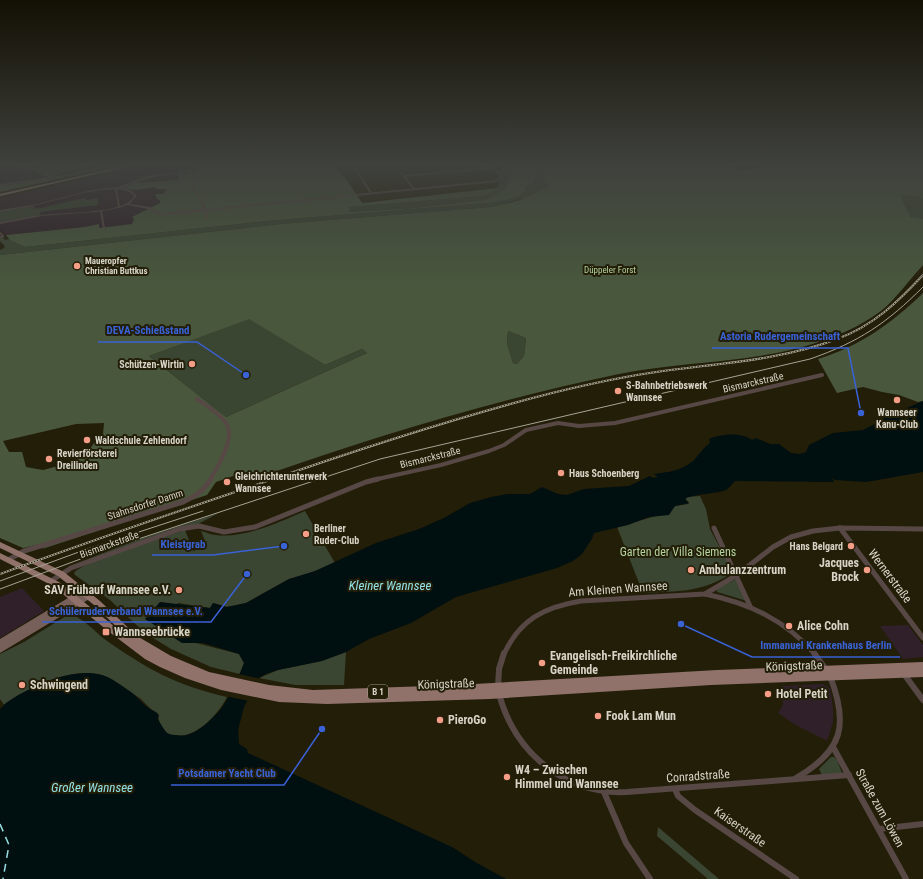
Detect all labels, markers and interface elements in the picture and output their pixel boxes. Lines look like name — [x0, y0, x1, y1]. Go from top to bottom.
place label: Maueropfer Christian Buttkus — [85, 256, 147, 276]
marker: Maueropfer Christian Buttkus — [72, 261, 82, 271]
park label: Düppeler Forst — [584, 265, 636, 275]
callout: DEVA-Schießstand — [98, 319, 197, 342]
text: DEVA-Schießstand — [106, 324, 190, 337]
callout: Astoria Rudergemeinschaft — [712, 325, 848, 348]
text: Astoria Rudergemeinschaft — [720, 330, 841, 343]
place label: Schützen-Wirtin — [119, 359, 184, 370]
marker: Schützen-Wirtin — [187, 359, 197, 369]
street label: Bismarckstraße — [722, 370, 785, 395]
place label: S-Bahnbetriebswerk Wannsee — [626, 380, 708, 403]
marker: S-Bahnbetriebswerk Wannsee — [613, 386, 623, 396]
marker: Wannseer Kanu-Club — [892, 395, 902, 405]
place label: Wannseer Kanu-Club — [876, 407, 918, 430]
marker: Waldschule Zehlendorf — [82, 435, 92, 445]
place label: Waldschule Zehlendorf — [95, 435, 188, 446]
street label: Bismarckstraße — [399, 445, 462, 470]
place label: Revierförsterei Dreilinden — [57, 448, 117, 471]
marker: Revierförsterei Dreilinden — [44, 454, 54, 464]
marker: Haus Schoenberg — [556, 468, 566, 478]
place label: Haus Schoenberg — [569, 468, 639, 479]
place label: Gleichrichterunterwerk Wannsee — [235, 471, 327, 494]
marker: Gleichrichterunterwerk Wannsee — [222, 477, 232, 487]
street label: Stahnsdorfer Damm — [106, 487, 184, 522]
place label: Berliner Ruder-Club — [314, 523, 359, 546]
street label: Bismarckstraße — [78, 529, 140, 560]
marker: Berliner Ruder-Club — [301, 529, 311, 539]
callout: Kleistgrab — [152, 532, 213, 555]
text: Kleistgrab — [161, 538, 206, 551]
place label: Hans Belgard — [790, 541, 843, 552]
marker: Hans Belgard — [846, 541, 856, 551]
park label: Garten der Villa Siemens — [620, 545, 736, 559]
street label: Wernerstraße — [865, 546, 915, 606]
place label: Jacques Brock — [819, 556, 860, 584]
place label: Ambulanzzentrum — [699, 563, 786, 577]
marker: Ambulanzzentrum — [686, 565, 696, 575]
marker: Jacques Brock — [862, 565, 872, 575]
water label: Kleiner Wannsee — [349, 578, 431, 593]
street label: Am Kleinen Wannsee — [568, 579, 668, 599]
place label: SAV Frühauf Wannsee e.V. — [44, 583, 171, 597]
marker: SAV Frühauf Wannsee e.V. — [174, 585, 184, 595]
callout: Schülerruderverband Wannsee e.V. — [42, 599, 211, 622]
text: Schülerruderverband Wannsee e.V. — [49, 605, 203, 618]
place label: Alice Cohn — [797, 619, 849, 633]
marker: Alice Cohn — [784, 621, 794, 631]
place label: Wannseebrücke — [114, 625, 190, 639]
marker: Wannseebrücke — [101, 627, 111, 637]
callout: Immanuel Krankenhaus Berlin — [752, 634, 900, 657]
text: Immanuel Krankenhaus Berlin — [760, 639, 892, 652]
place label: Evangelisch-Freikirchliche Gemeinde — [550, 649, 677, 677]
marker: Evangelisch-Freikirchliche Gemeinde — [537, 658, 547, 668]
street label: Königstraße — [765, 658, 823, 674]
street label: Königstraße — [417, 676, 475, 692]
place label: Schwingend — [30, 678, 88, 692]
marker: Schwingend — [17, 680, 27, 690]
road number: B 1 — [368, 685, 388, 699]
place label: Hotel Petit — [776, 687, 828, 701]
marker: Hotel Petit — [763, 689, 773, 699]
place label: Fook Lam Mun — [606, 709, 676, 723]
marker: Fook Lam Mun — [593, 711, 603, 721]
place label: PieroGo — [448, 713, 486, 727]
marker: PieroGo — [435, 715, 445, 725]
callout: Potsdamer Yacht Club — [171, 762, 284, 785]
place label: W4 – Zwischen Himmel und Wannsee — [515, 763, 619, 791]
street label: Straße zum Löwen — [853, 766, 907, 850]
text: Potsdamer Yacht Club — [178, 767, 276, 780]
street label: Conradstraße — [666, 767, 731, 785]
marker: W4 – Zwischen Himmel und Wannsee — [502, 772, 512, 782]
water label: Großer Wannsee — [51, 780, 133, 795]
street label: Kaiserstraße — [711, 804, 769, 850]

